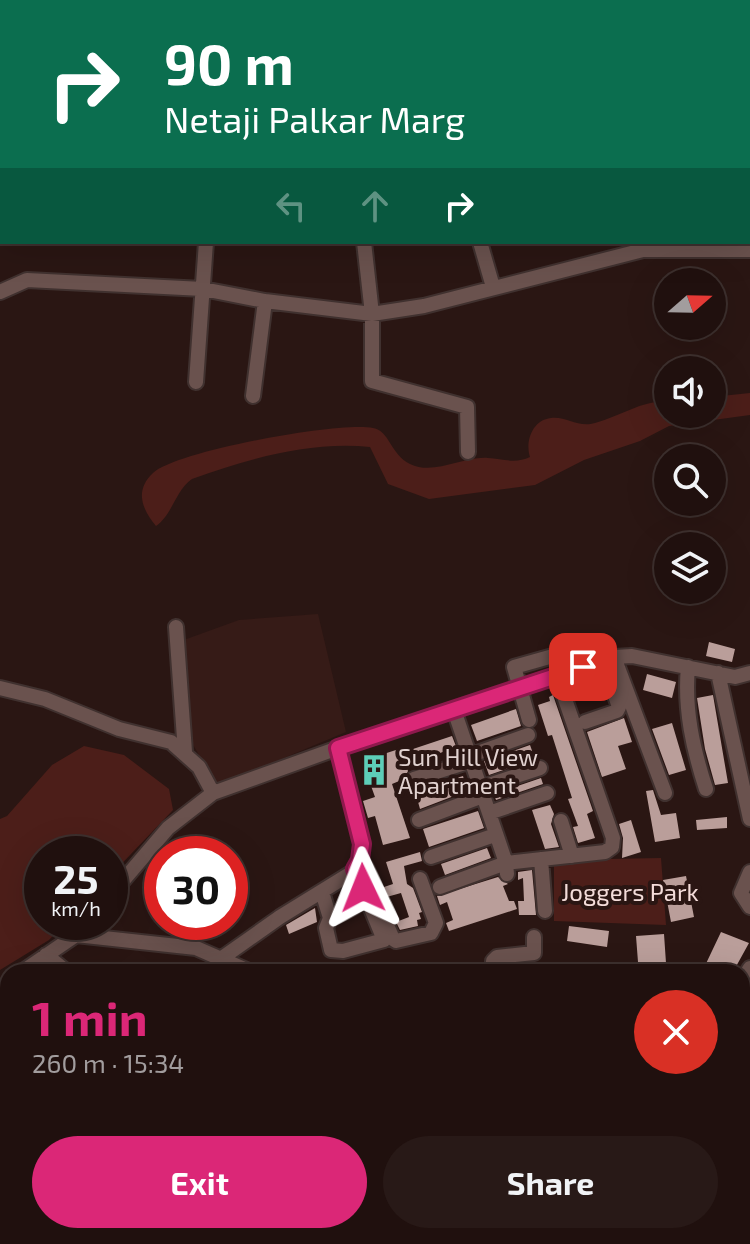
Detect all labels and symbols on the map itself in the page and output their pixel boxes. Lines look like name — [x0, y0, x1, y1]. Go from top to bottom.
north arrow — [654, 268, 726, 340]
pin — [549, 633, 617, 701]
place label: Sun Hill View Apartment — [398, 742, 538, 799]
building icon: Sun Hill View Apartment — [357, 753, 391, 787]
speed limit sign: 30 — [144, 836, 248, 940]
position arrow — [321, 846, 405, 930]
park label: Joggers Park — [561, 877, 699, 906]

